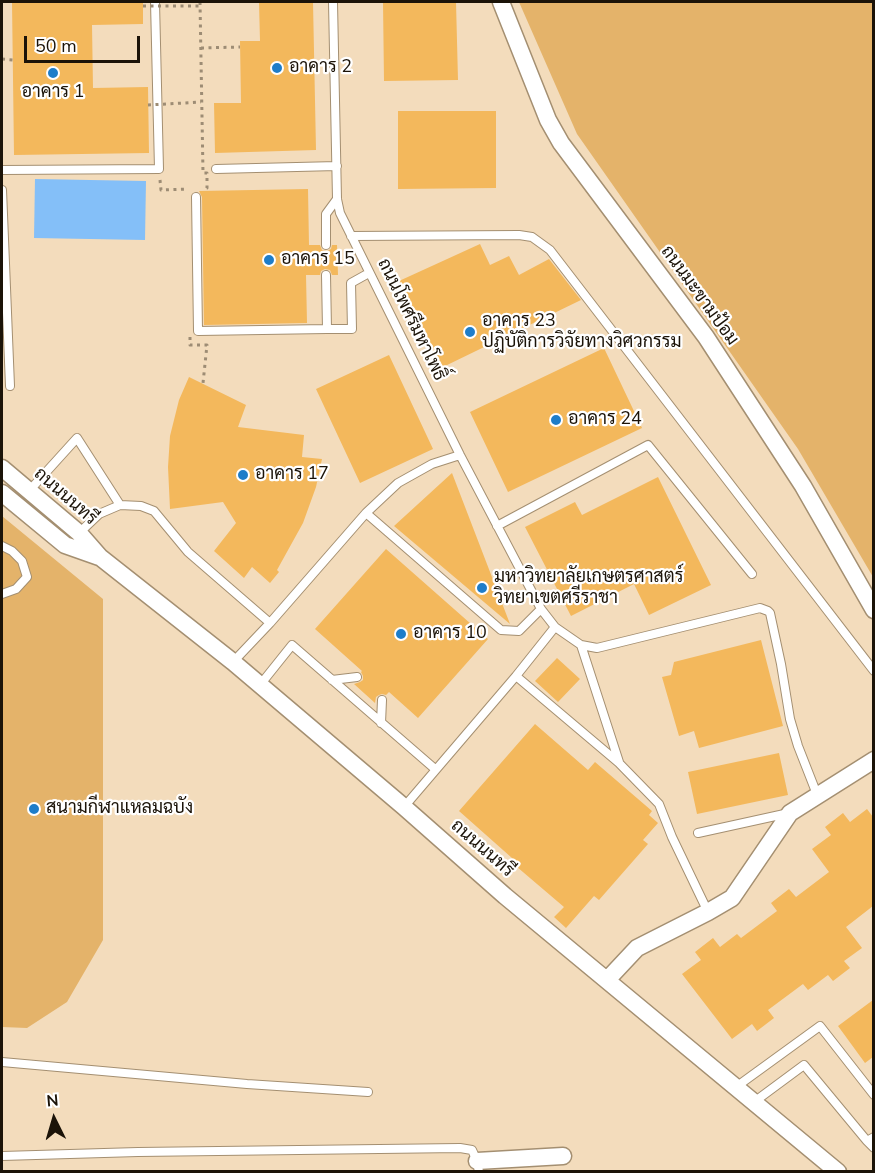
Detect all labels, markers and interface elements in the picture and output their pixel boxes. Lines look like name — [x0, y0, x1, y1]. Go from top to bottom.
scale bar — [27, 24, 142, 62]
text: 50 m — [35, 34, 77, 58]
place label: อาคาร 2 — [289, 57, 352, 79]
marker: อาคาร 2 — [270, 61, 284, 75]
marker: อาคาร 1 — [46, 66, 60, 80]
place label: อาคาร 1 — [21, 82, 85, 104]
street label: ถนนมะขามป้อม — [656, 242, 742, 350]
place label: อาคาร 15 — [281, 249, 355, 271]
marker: อาคาร 15 — [262, 253, 276, 267]
street label: ถนนโพศรีมหาโพธิ์ — [372, 255, 450, 385]
place label: อาคาร 23 ปฏิบัติการวิจัยทางวิศวกรรม — [482, 311, 682, 354]
marker: อาคาร 23 ปฏิบัติการวิจัยทางวิศวกรรม — [463, 325, 477, 339]
place label: อาคาร 24 — [568, 409, 642, 431]
marker: อาคาร 24 — [549, 413, 563, 427]
street label: ถนนนนทรี — [29, 464, 101, 530]
place label: อาคาร 17 — [255, 464, 329, 486]
marker: อาคาร 17 — [236, 468, 250, 482]
place label: มหาวิทยาลัยเกษตรศาสตร์ วิทยาเขตศรีราชา — [494, 567, 683, 610]
marker: มหาวิทยาลัยเกษตรศาสตร์ วิทยาเขตศรีราชา — [475, 581, 489, 595]
place label: อาคาร 10 — [413, 623, 487, 645]
marker: อาคาร 10 — [394, 627, 408, 641]
place label: สนามกีฬาแหลมฉบัง — [46, 798, 193, 820]
marker: สนามกีฬาแหลมฉบัง — [27, 802, 41, 816]
street label: ถนนนนทรี — [446, 816, 518, 882]
north arrow — [24, 1089, 84, 1149]
text: N — [46, 1090, 59, 1113]

